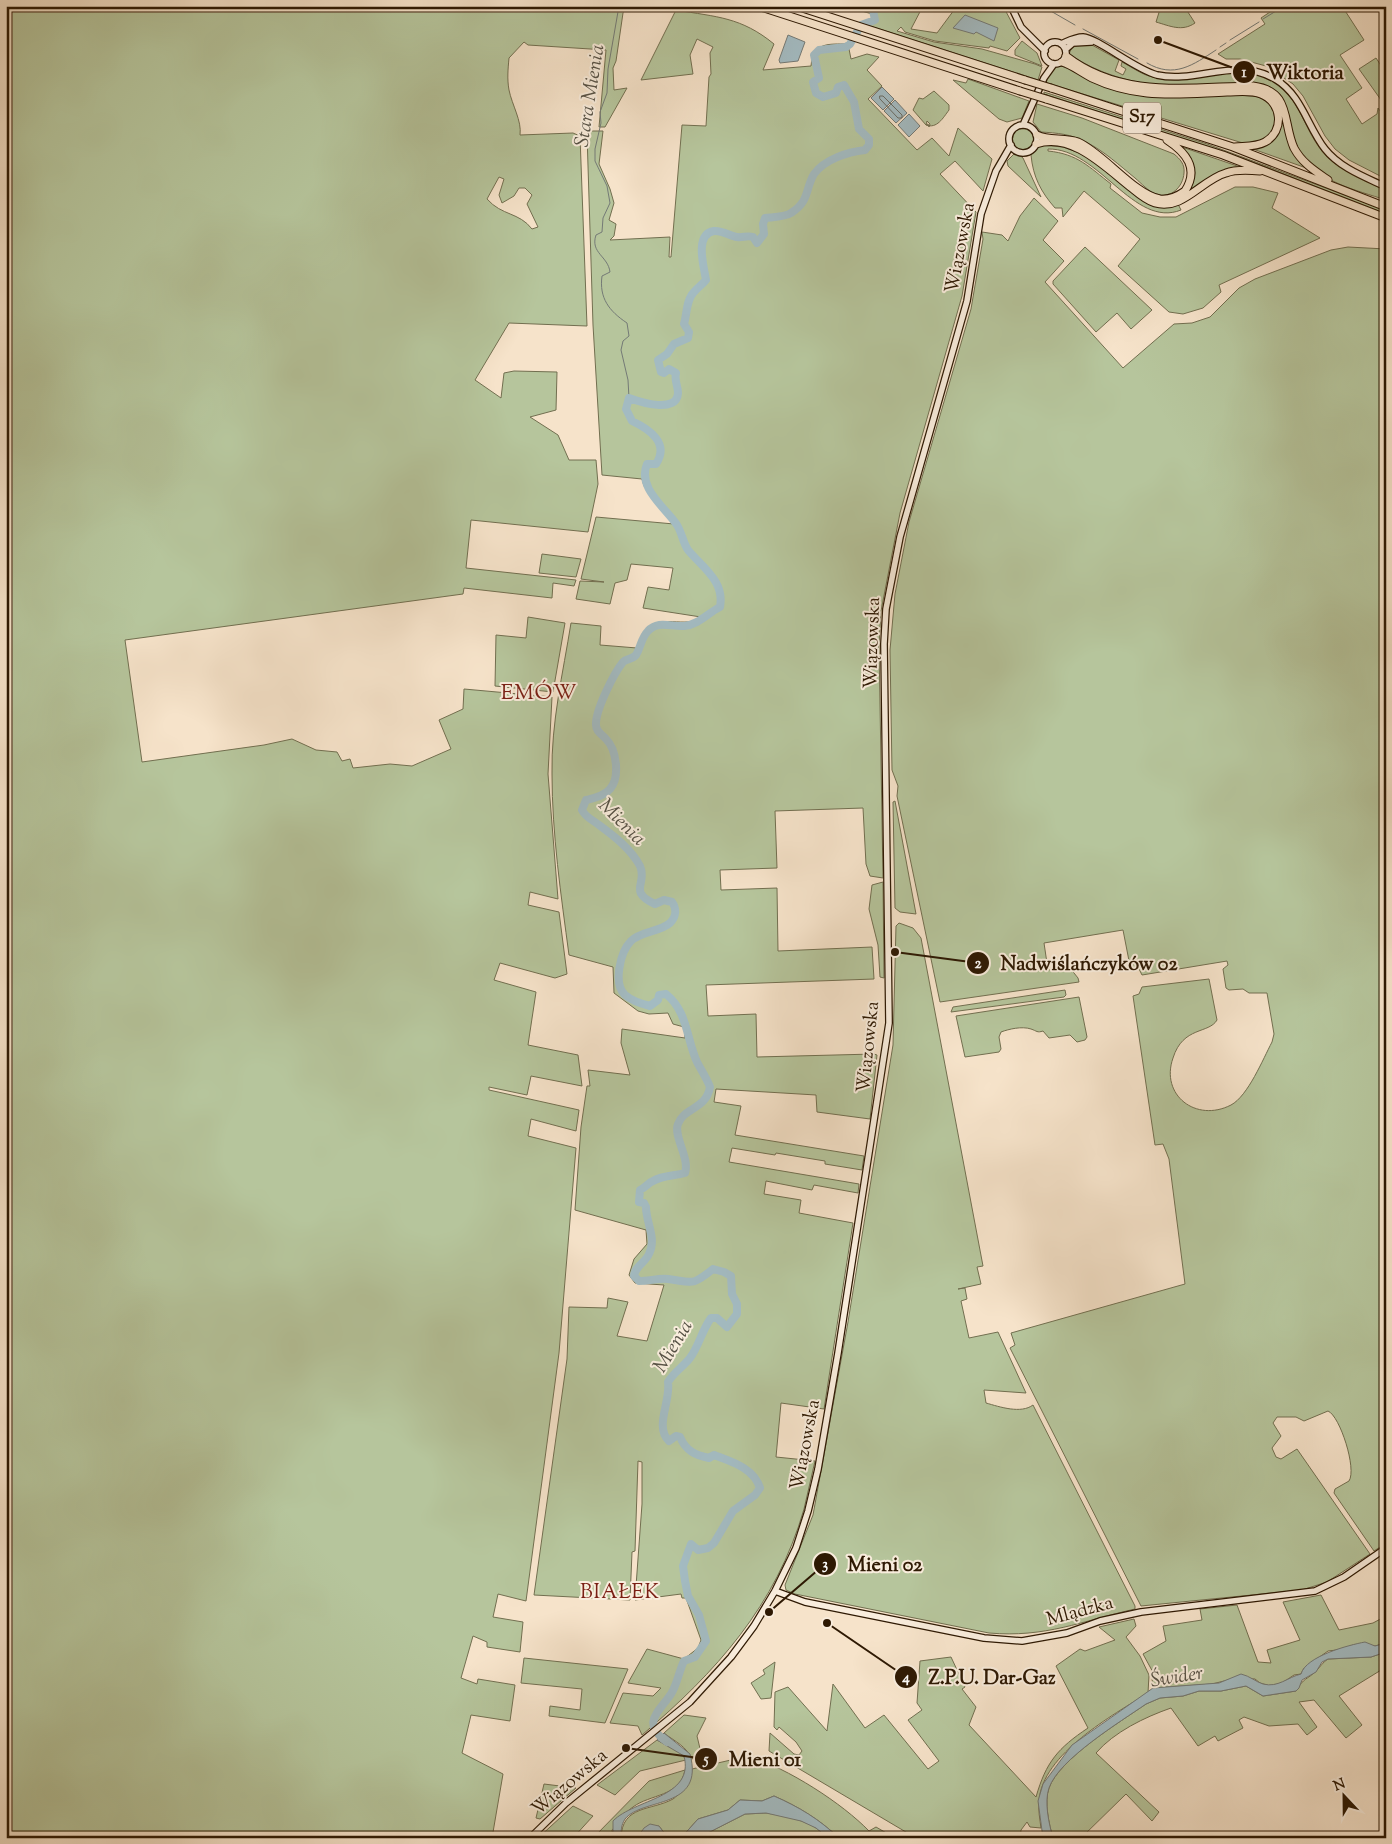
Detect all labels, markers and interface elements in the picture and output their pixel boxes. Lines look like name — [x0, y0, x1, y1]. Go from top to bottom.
water label: Stara Mienia — [569, 43, 613, 149]
callout: Wiktoria — [1232, 55, 1354, 90]
text: Wiktoria — [1266, 60, 1345, 89]
text: 1 — [1241, 63, 1247, 84]
road number: S17 — [1123, 102, 1161, 134]
street label: Wiązowska — [939, 200, 983, 296]
street label: Wiązowska — [858, 596, 888, 689]
district label: EMÓW — [501, 679, 577, 709]
water label: Mienia — [591, 793, 651, 853]
callout: Nadwiślańczyków 02 — [965, 945, 1188, 980]
text: Nadwiślańczyków 02 — [1000, 951, 1178, 980]
text: 2 — [974, 954, 982, 975]
street label: Wiązowska — [851, 1000, 887, 1094]
water label: Mienia — [647, 1315, 701, 1379]
street label: Wiązowska — [784, 1397, 828, 1493]
callout: Mieni 02 — [812, 1547, 932, 1582]
text: Mieni 02 — [848, 1552, 923, 1581]
text: 3 — [822, 1555, 828, 1576]
district label: BIAŁEK — [580, 1579, 660, 1608]
street label: Mlądzka — [1044, 1590, 1117, 1634]
water label: Świder — [1148, 1659, 1205, 1696]
callout: Z.P.U. Dar-Gaz — [893, 1660, 1065, 1695]
text: Z.P.U. Dar-Gaz — [928, 1665, 1056, 1694]
text: 4 — [901, 1668, 910, 1689]
callout: Mieni 01 — [693, 1741, 811, 1776]
street label: Wiązowska — [526, 1743, 614, 1823]
text: Mieni 01 — [729, 1747, 801, 1776]
text: 5 — [702, 1750, 709, 1771]
north arrow — [1320, 1772, 1370, 1822]
text: N — [1331, 1774, 1349, 1797]

